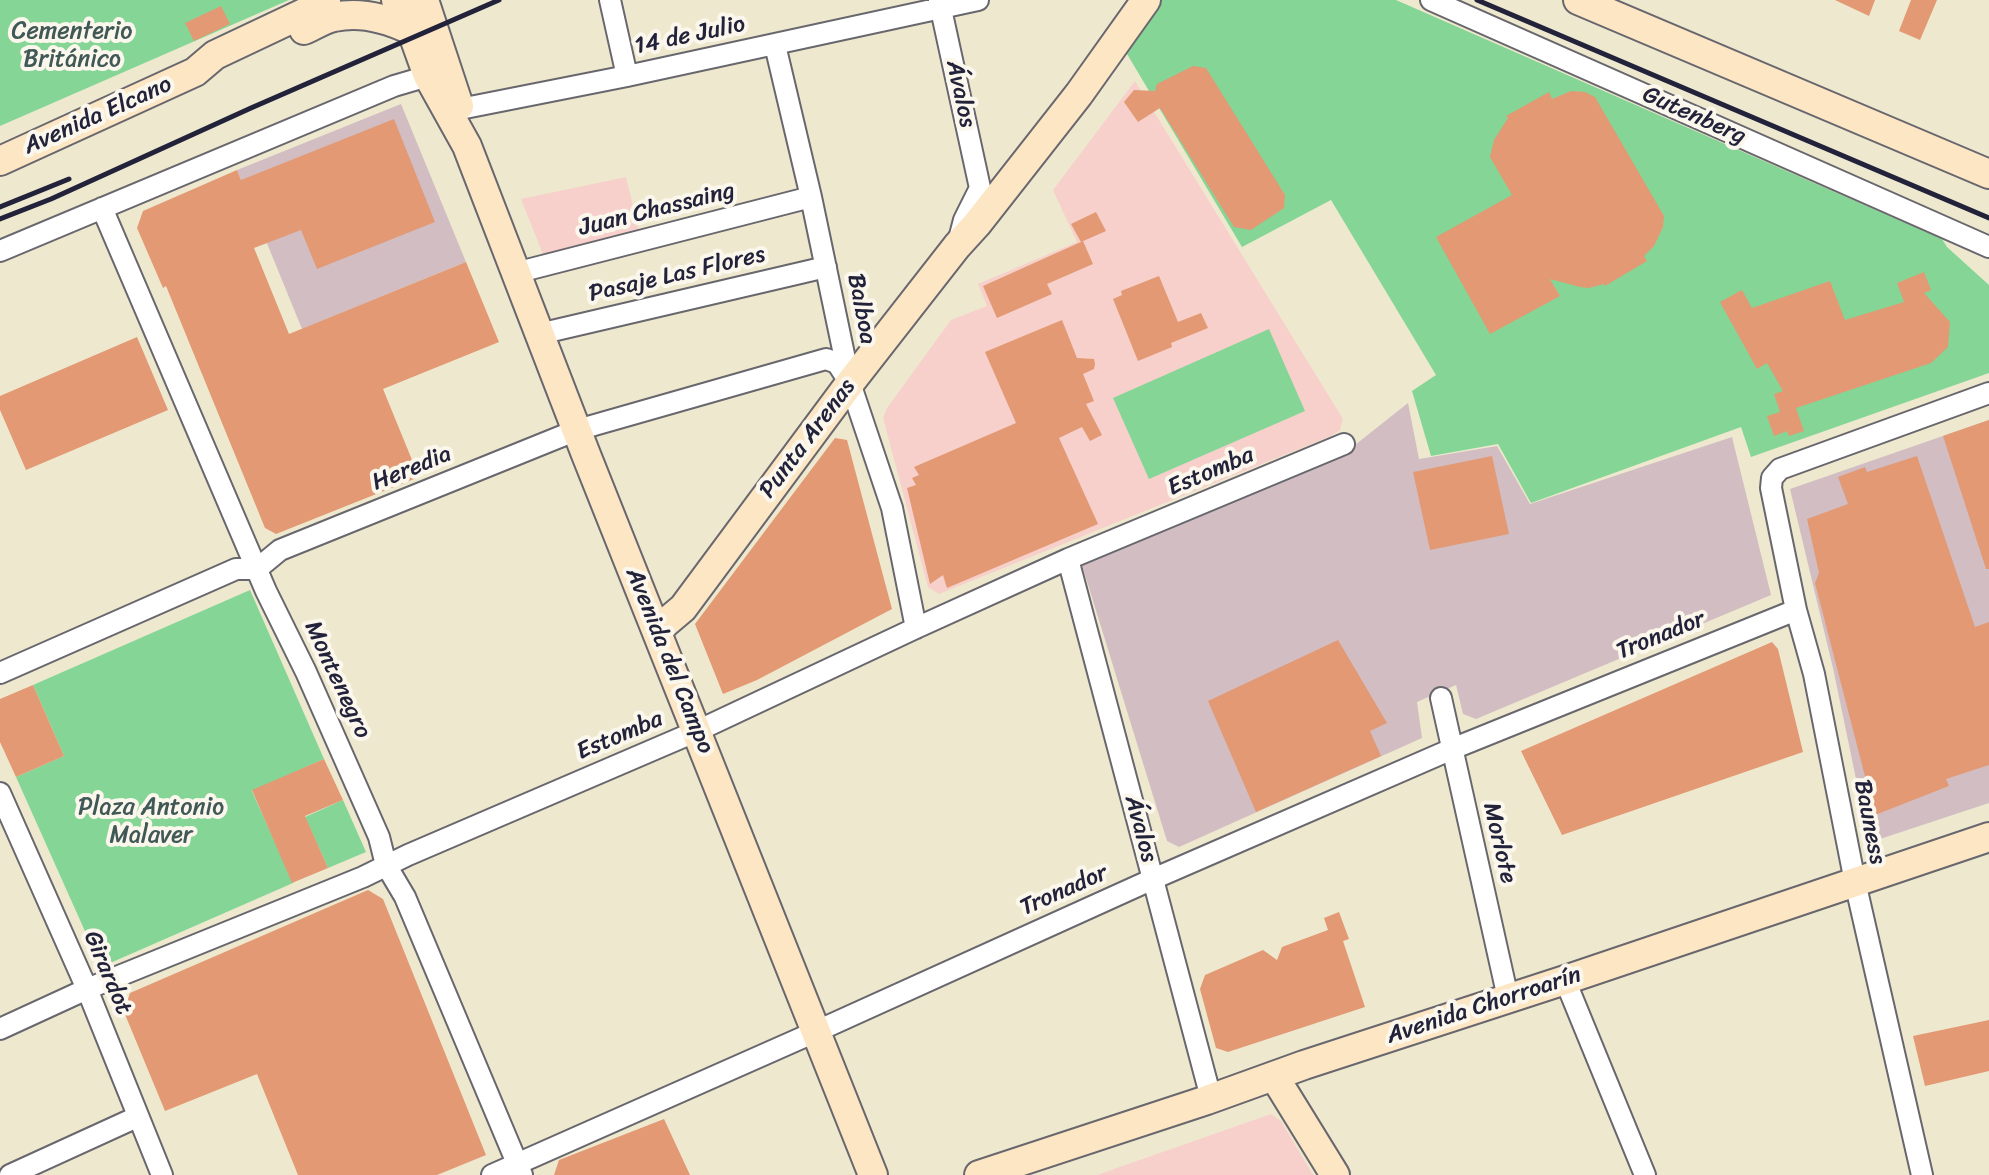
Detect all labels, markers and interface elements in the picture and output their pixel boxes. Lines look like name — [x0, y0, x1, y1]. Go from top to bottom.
street label: 14 de Julio — [632, 10, 748, 62]
park label: Cementerio Británico — [12, 18, 132, 74]
street label: Ávalos — [939, 58, 981, 130]
street label: Avenida Elcano — [19, 70, 177, 162]
street label: Gutenberg — [1638, 80, 1750, 152]
street label: Juan Chassaing — [576, 177, 738, 243]
street label: Pasaje Las Flores — [586, 241, 768, 309]
street label: Balboa — [840, 271, 882, 347]
street label: Punta Arenas — [754, 374, 862, 504]
street label: Heredia — [368, 440, 456, 498]
street label: Estomba — [1164, 441, 1258, 503]
street label: Avenida del Campo — [619, 564, 719, 758]
street label: Tronador — [1613, 605, 1709, 667]
street label: Montenegro — [297, 617, 377, 743]
street label: Estomba — [573, 705, 667, 767]
street label: Bauness — [1847, 777, 1891, 867]
street label: Ávalos — [1117, 793, 1163, 865]
park label: Plaza Antonio Malaver — [78, 794, 224, 850]
street label: Morlote — [1476, 800, 1522, 886]
street label: Tronador — [1016, 859, 1112, 923]
street label: Girardot — [76, 927, 138, 1019]
street label: Avenida Chorroarín — [1383, 961, 1585, 1051]

